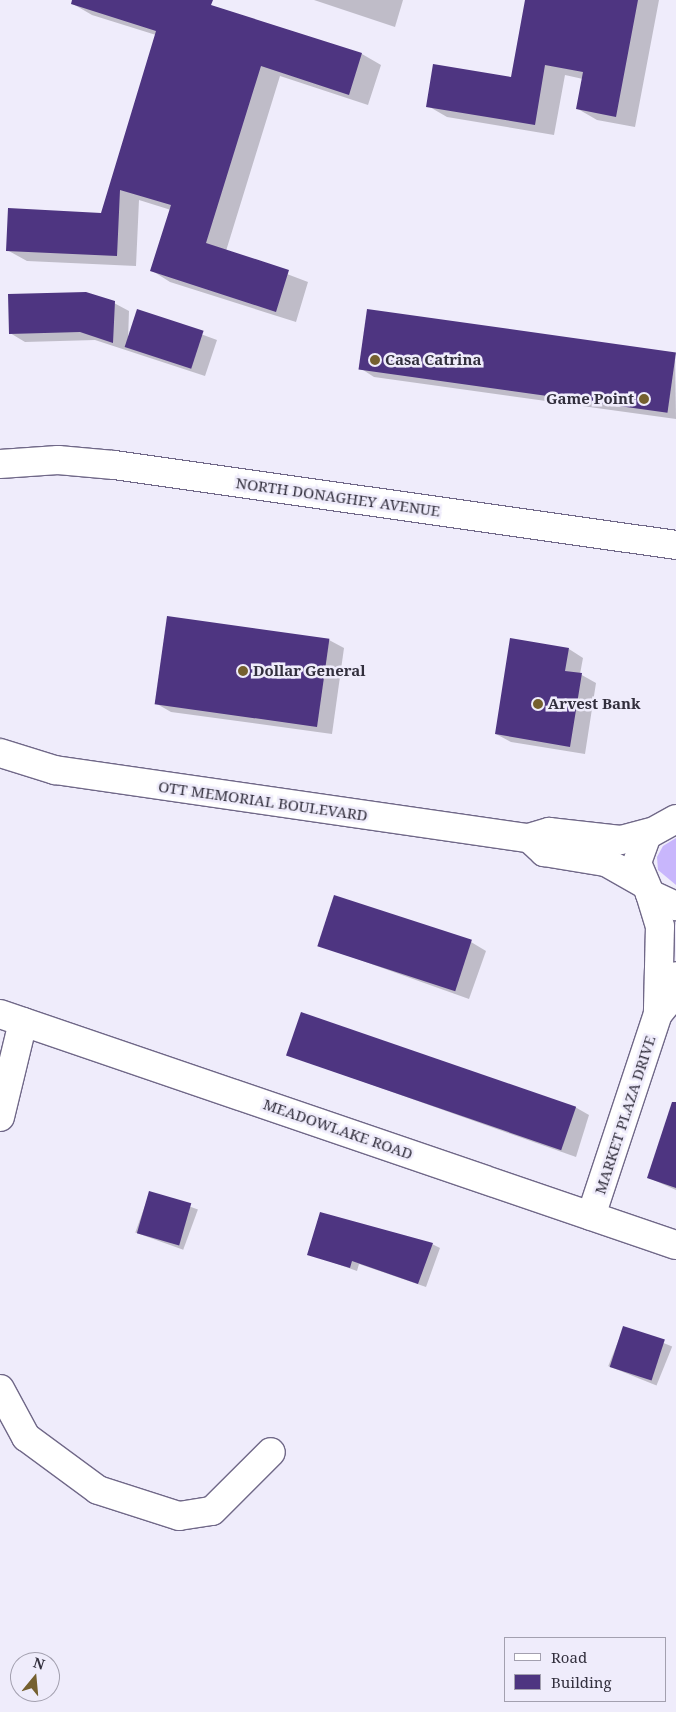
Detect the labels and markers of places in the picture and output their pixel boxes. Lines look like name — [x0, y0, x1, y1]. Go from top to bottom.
place label: Casa Catrina — [385, 351, 481, 369]
marker: Casa Catrina — [369, 354, 381, 366]
place label: Game Point — [546, 390, 634, 408]
marker: Game Point — [638, 393, 650, 405]
place label: Dollar General — [253, 662, 366, 680]
marker: Dollar General — [237, 665, 249, 677]
place label: Arvest Bank — [548, 695, 641, 713]
marker: Arvest Bank — [532, 698, 544, 710]

